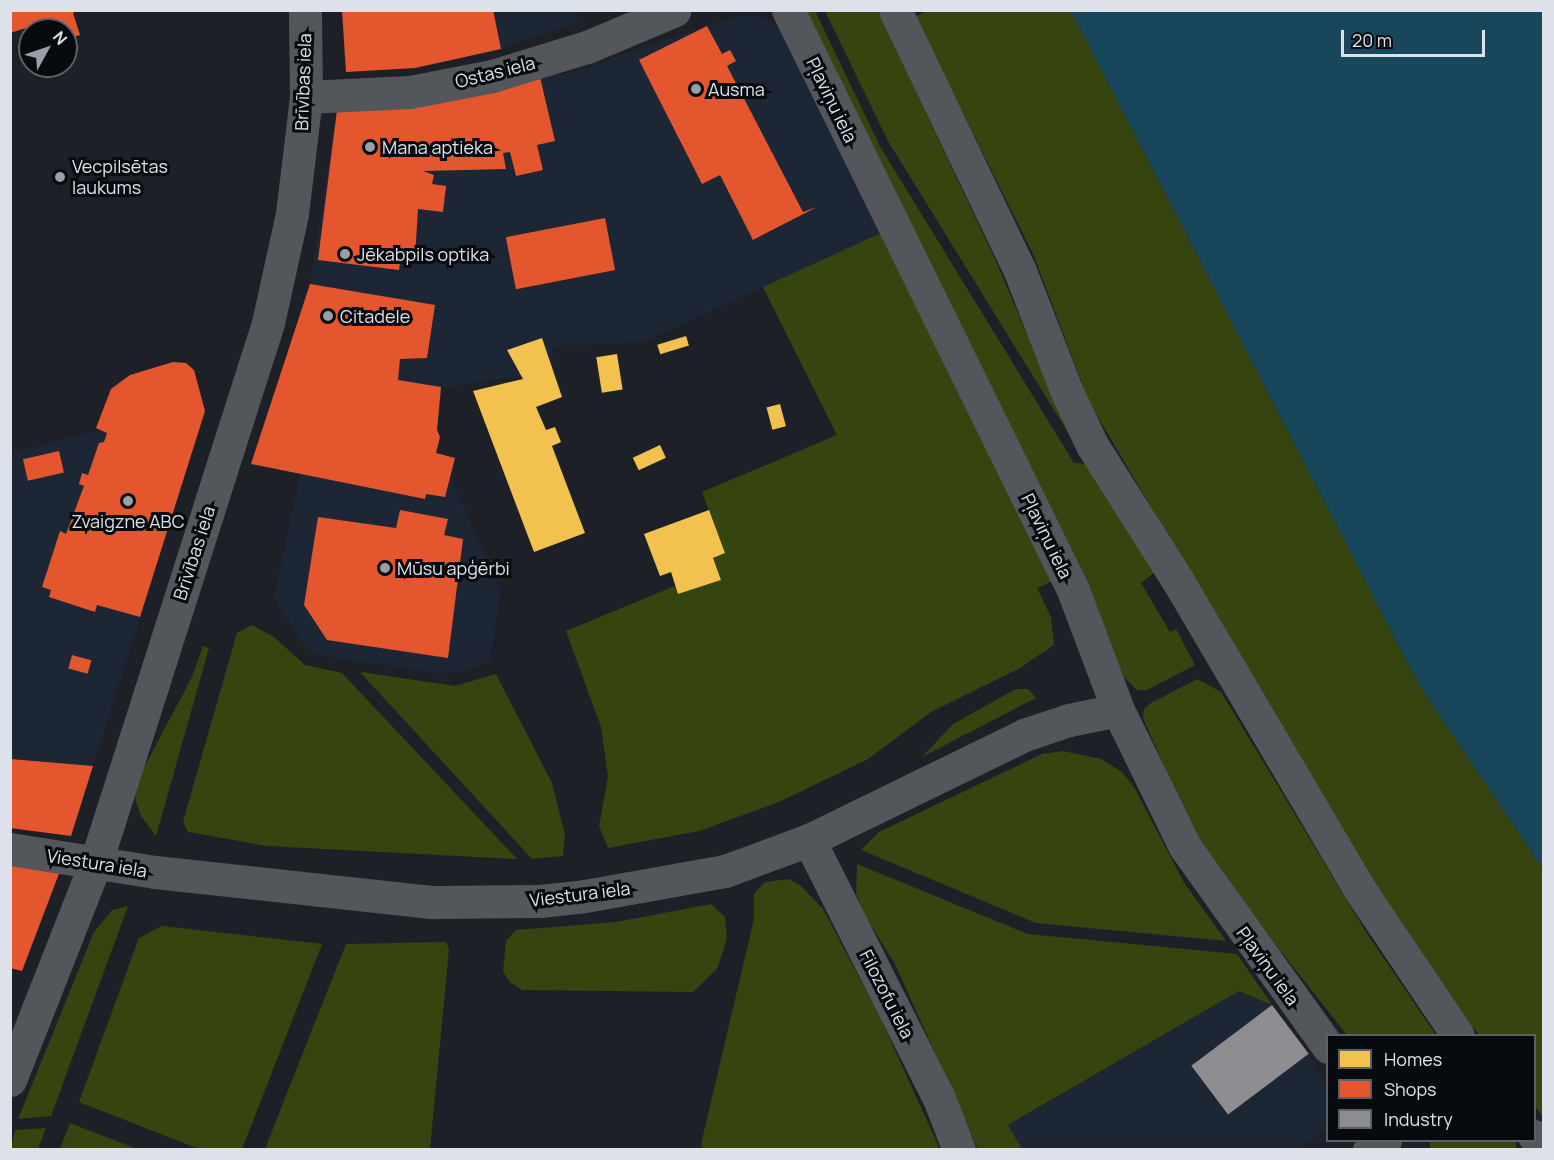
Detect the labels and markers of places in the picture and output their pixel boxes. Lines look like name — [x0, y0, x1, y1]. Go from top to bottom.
place label: Ausma — [708, 78, 765, 100]
marker: Ausma — [689, 82, 703, 96]
place label: Mana aptieka — [382, 136, 493, 158]
marker: Mana aptieka — [363, 140, 377, 154]
place label: Vecpilsētas laukums — [72, 156, 168, 198]
marker: Vecpilsētas laukums — [53, 170, 67, 184]
place label: Jēkabpils optika — [357, 243, 489, 265]
marker: Jēkabpils optika — [338, 247, 352, 261]
place label: Citadele — [340, 305, 410, 327]
marker: Citadele — [321, 309, 335, 323]
marker: Zvaigzne ABC — [121, 494, 135, 508]
place label: Zvaigzne ABC — [71, 510, 185, 532]
place label: Mūsu apģērbi — [397, 557, 510, 579]
marker: Mūsu apģērbi — [378, 561, 392, 575]

